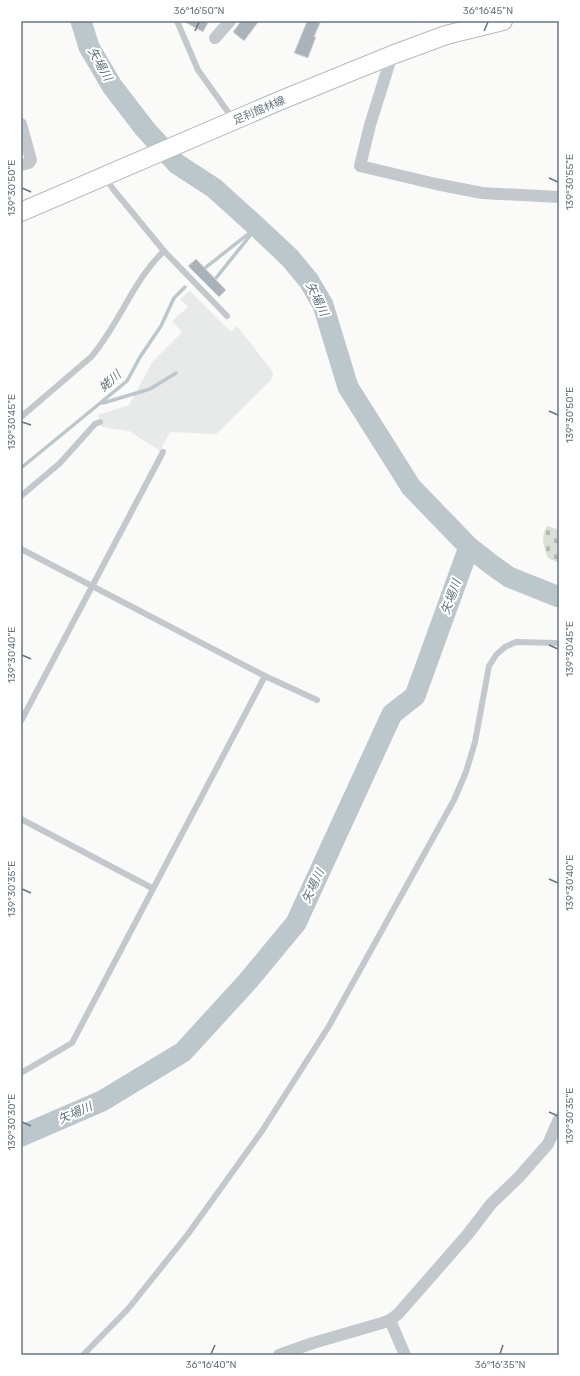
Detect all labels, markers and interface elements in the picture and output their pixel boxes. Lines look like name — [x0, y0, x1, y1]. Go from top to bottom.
text: 36°16'50"N — [173, 5, 225, 17]
text: 36°16'45"N — [463, 5, 513, 17]
water label: 矢場川 — [85, 45, 116, 85]
street label: 足利館林線 — [231, 94, 287, 127]
text: 139°30'55"E — [564, 154, 576, 210]
text: 139°30'50"E — [6, 160, 18, 216]
water label: 矢場川 — [303, 280, 332, 320]
water label: 姥川 — [96, 366, 125, 394]
text: 139°30'50"E — [564, 387, 576, 443]
text: 139°30'45"E — [6, 394, 18, 450]
water label: 矢場川 — [438, 576, 464, 616]
text: 139°30'45"E — [564, 621, 576, 677]
text: 139°30'40"E — [6, 627, 18, 683]
text: 139°30'40"E — [564, 855, 576, 911]
text: 139°30'35"E — [6, 861, 18, 917]
water label: 矢場川 — [299, 865, 328, 905]
text: 139°30'35"E — [564, 1088, 576, 1144]
text: 139°30'30"E — [6, 1094, 18, 1150]
water label: 矢場川 — [56, 1098, 96, 1127]
text: 36°16'40"N — [186, 1359, 236, 1371]
text: 36°16'35"N — [475, 1359, 525, 1371]

